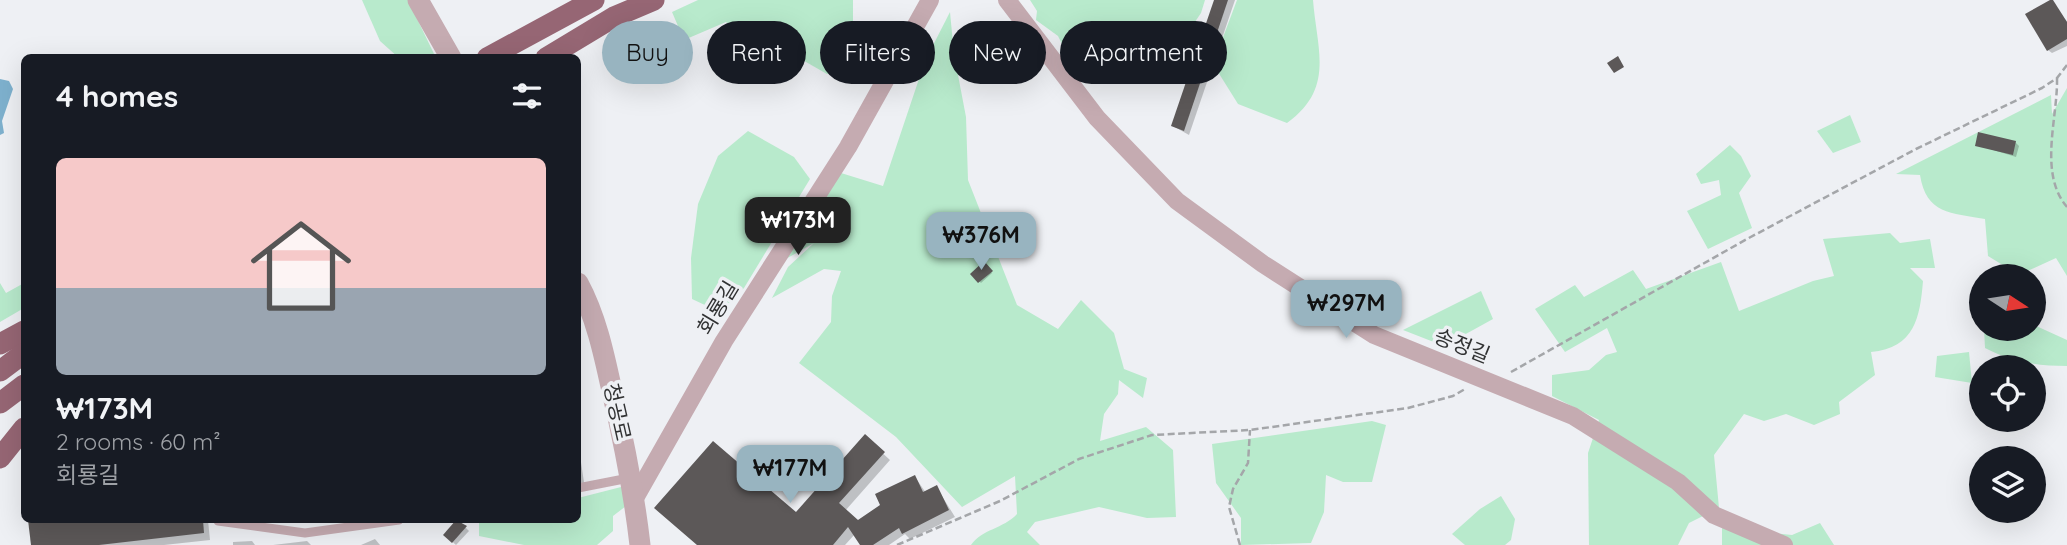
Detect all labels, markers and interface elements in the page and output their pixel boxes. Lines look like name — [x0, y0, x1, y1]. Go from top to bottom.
chip: Buy — [602, 21, 693, 84]
chip: Rent — [707, 21, 806, 84]
chip: Filters — [820, 21, 935, 84]
chip: New — [949, 21, 1046, 84]
chip: Apartment — [1060, 21, 1227, 84]
text: 4 homes — [56, 77, 178, 115]
icon: filters — [508, 77, 546, 115]
pin: ₩173M — [749, 198, 847, 257]
icon: home — [238, 203, 364, 329]
text: ₩173M — [761, 205, 835, 234]
pin: ₩376M — [932, 212, 1030, 272]
text: ₩376M — [942, 220, 1020, 249]
north arrow — [1969, 264, 2046, 341]
map controls — [1969, 264, 2046, 523]
street label: 회룡길 — [691, 276, 743, 339]
pin: ₩297M — [1297, 280, 1395, 340]
text: ₩297M — [1307, 288, 1385, 317]
street label: 송정길 — [1431, 322, 1494, 368]
button: locate — [1969, 355, 2046, 432]
street label: 청공로 — [599, 381, 637, 443]
text: ₩173M — [56, 389, 153, 427]
text: 2 rooms · 60 m² — [56, 427, 221, 456]
pin: ₩177M — [741, 446, 839, 505]
button: layers — [1969, 446, 2046, 523]
text: ₩177M — [753, 453, 827, 482]
text: 회룡길 — [56, 460, 119, 489]

